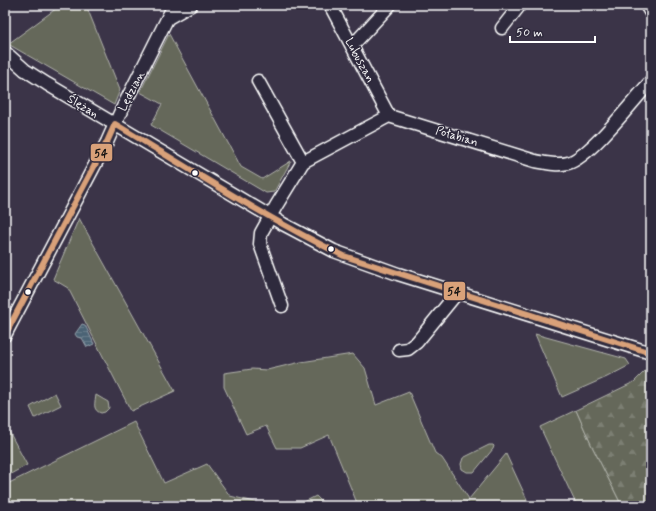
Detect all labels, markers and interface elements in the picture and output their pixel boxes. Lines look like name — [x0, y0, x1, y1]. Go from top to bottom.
scale bar — [510, 18, 595, 44]
text: 50 m — [516, 25, 543, 41]
street label: Lubuszan — [341, 35, 378, 86]
street label: Lędzian — [115, 68, 149, 114]
street label: Ślężan — [64, 91, 101, 122]
street label: Połabian — [433, 123, 480, 151]
line badge: 54 — [90, 143, 113, 162]
text: 54 — [94, 147, 108, 161]
unlabelled marker — [190, 168, 200, 178]
unlabelled marker — [326, 244, 336, 254]
line badge: 54 — [443, 281, 466, 301]
text: 54 — [447, 285, 461, 299]
unlabelled marker — [23, 287, 33, 297]

